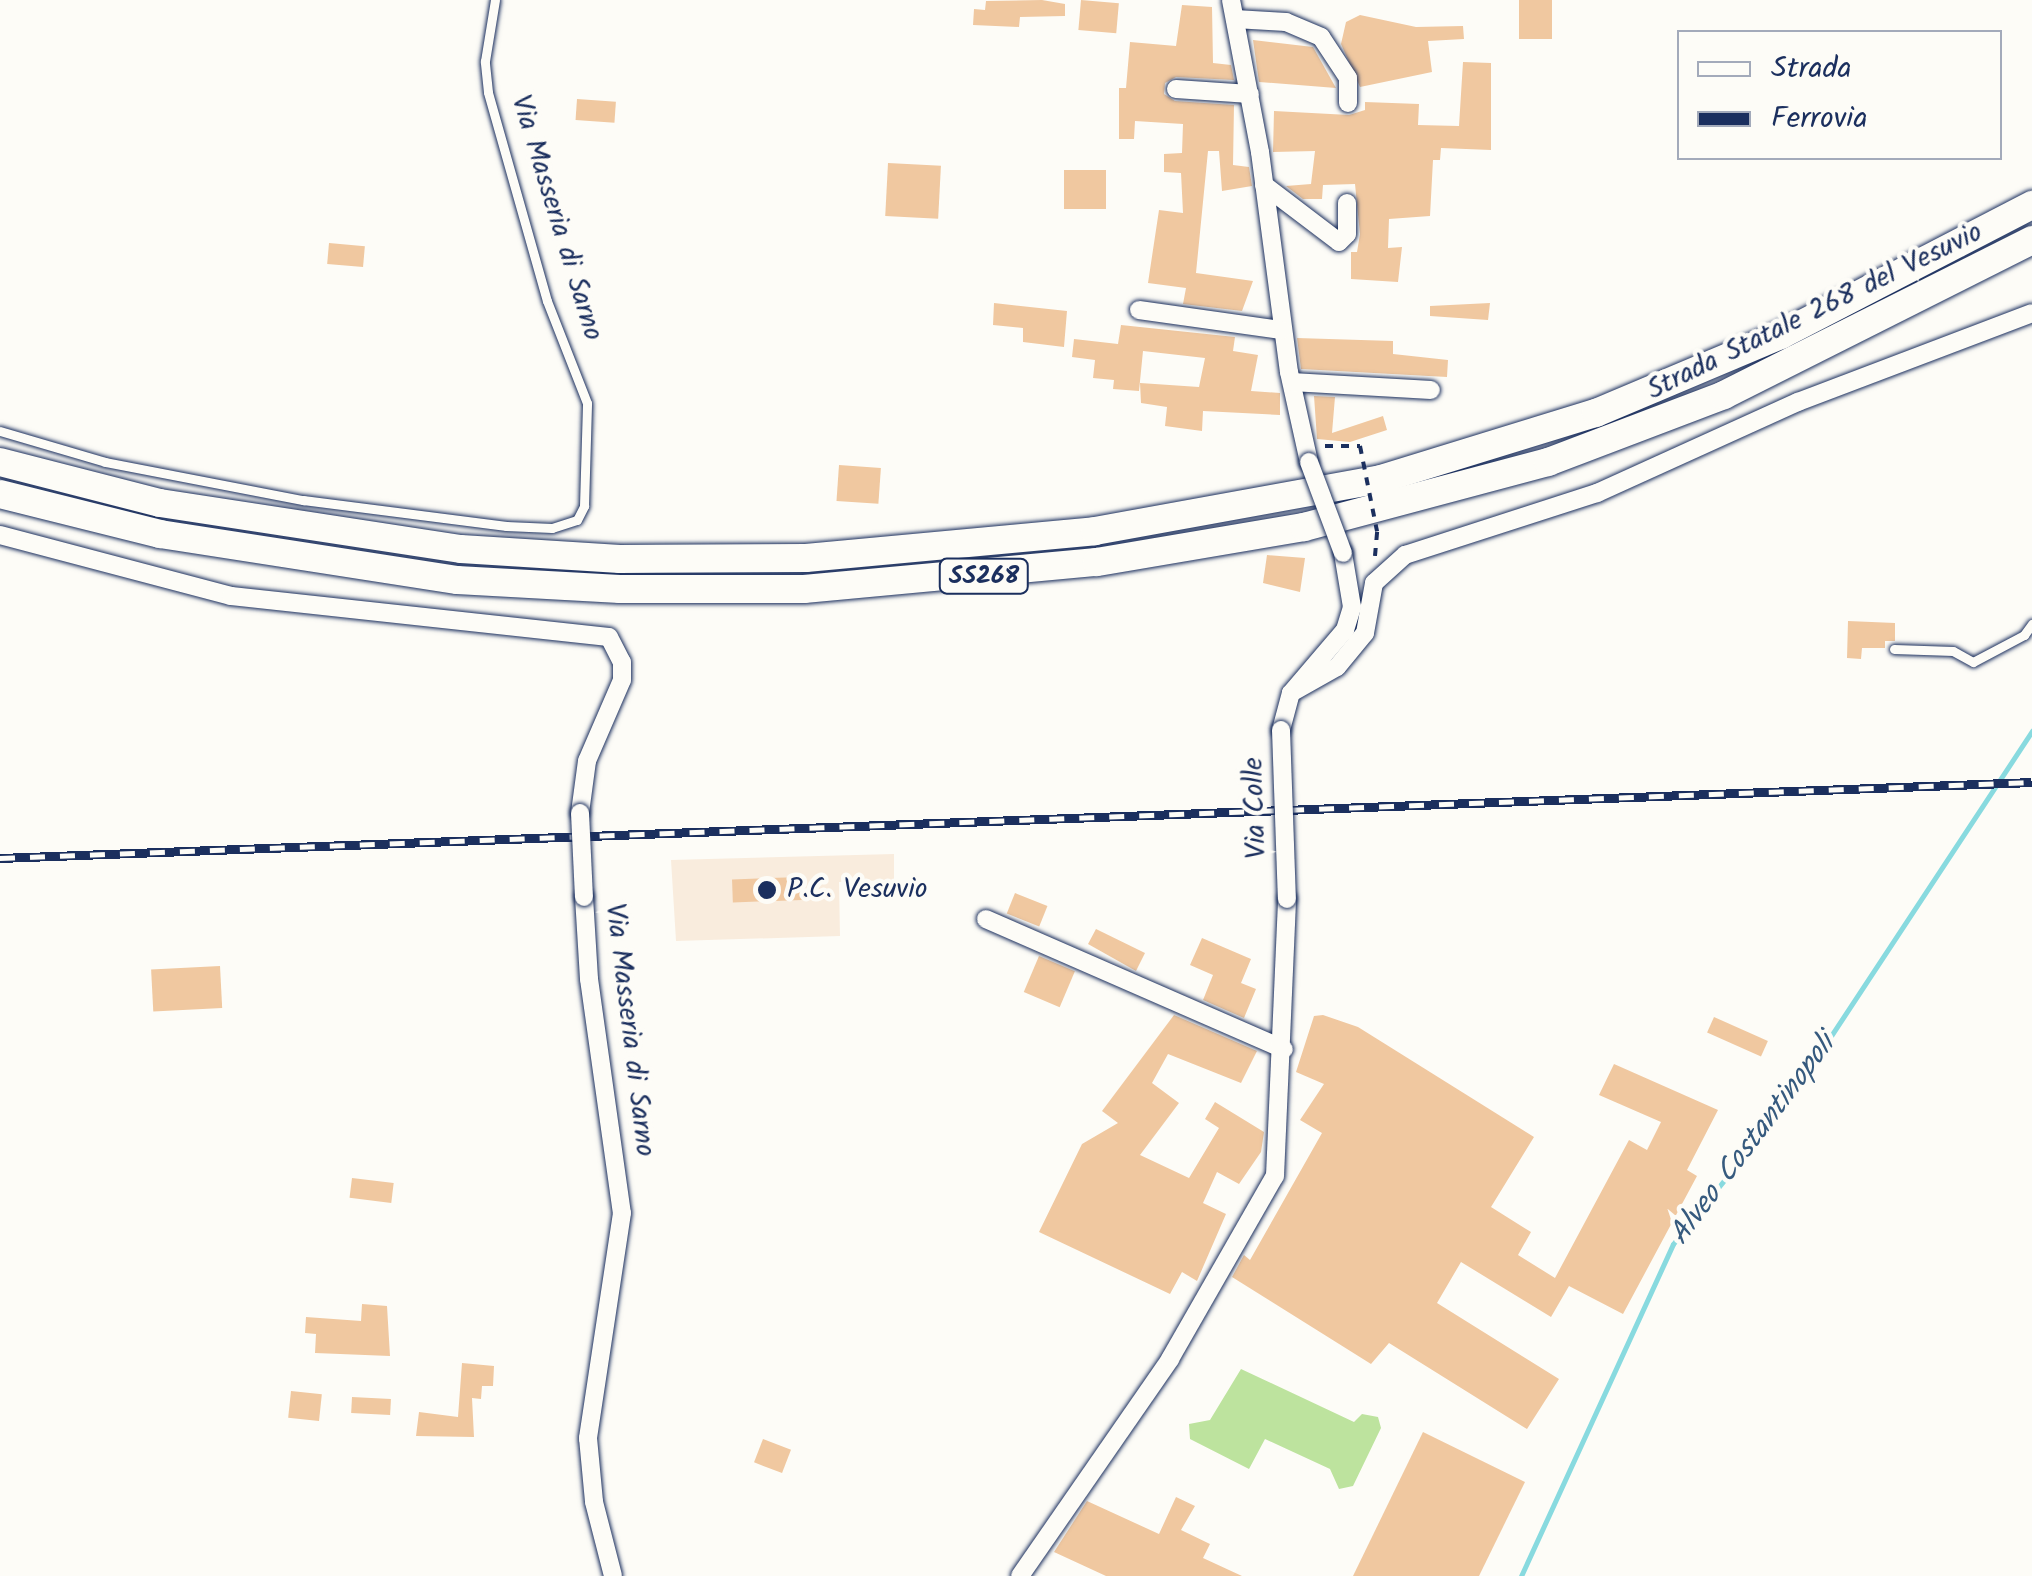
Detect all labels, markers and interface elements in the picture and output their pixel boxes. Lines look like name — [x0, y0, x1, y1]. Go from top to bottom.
legend — [1677, 30, 2002, 160]
text: Strada — [1771, 45, 1852, 93]
street label: Via Masseria di Sarno — [503, 91, 609, 345]
text: Ferrovia — [1771, 95, 1868, 143]
street label: Strada Statale 268 del Vesuvio — [1642, 216, 1988, 408]
road number: SS268 — [936, 556, 1032, 596]
street label: Via Colle — [1237, 757, 1275, 859]
place label: P.C. Vesuvio — [787, 873, 928, 907]
marker: P.C. Vesuvio — [756, 879, 778, 901]
street label: Via Masseria di Sarno — [597, 902, 661, 1158]
water label: Alveo Costantinopoli — [1662, 1028, 1844, 1252]

